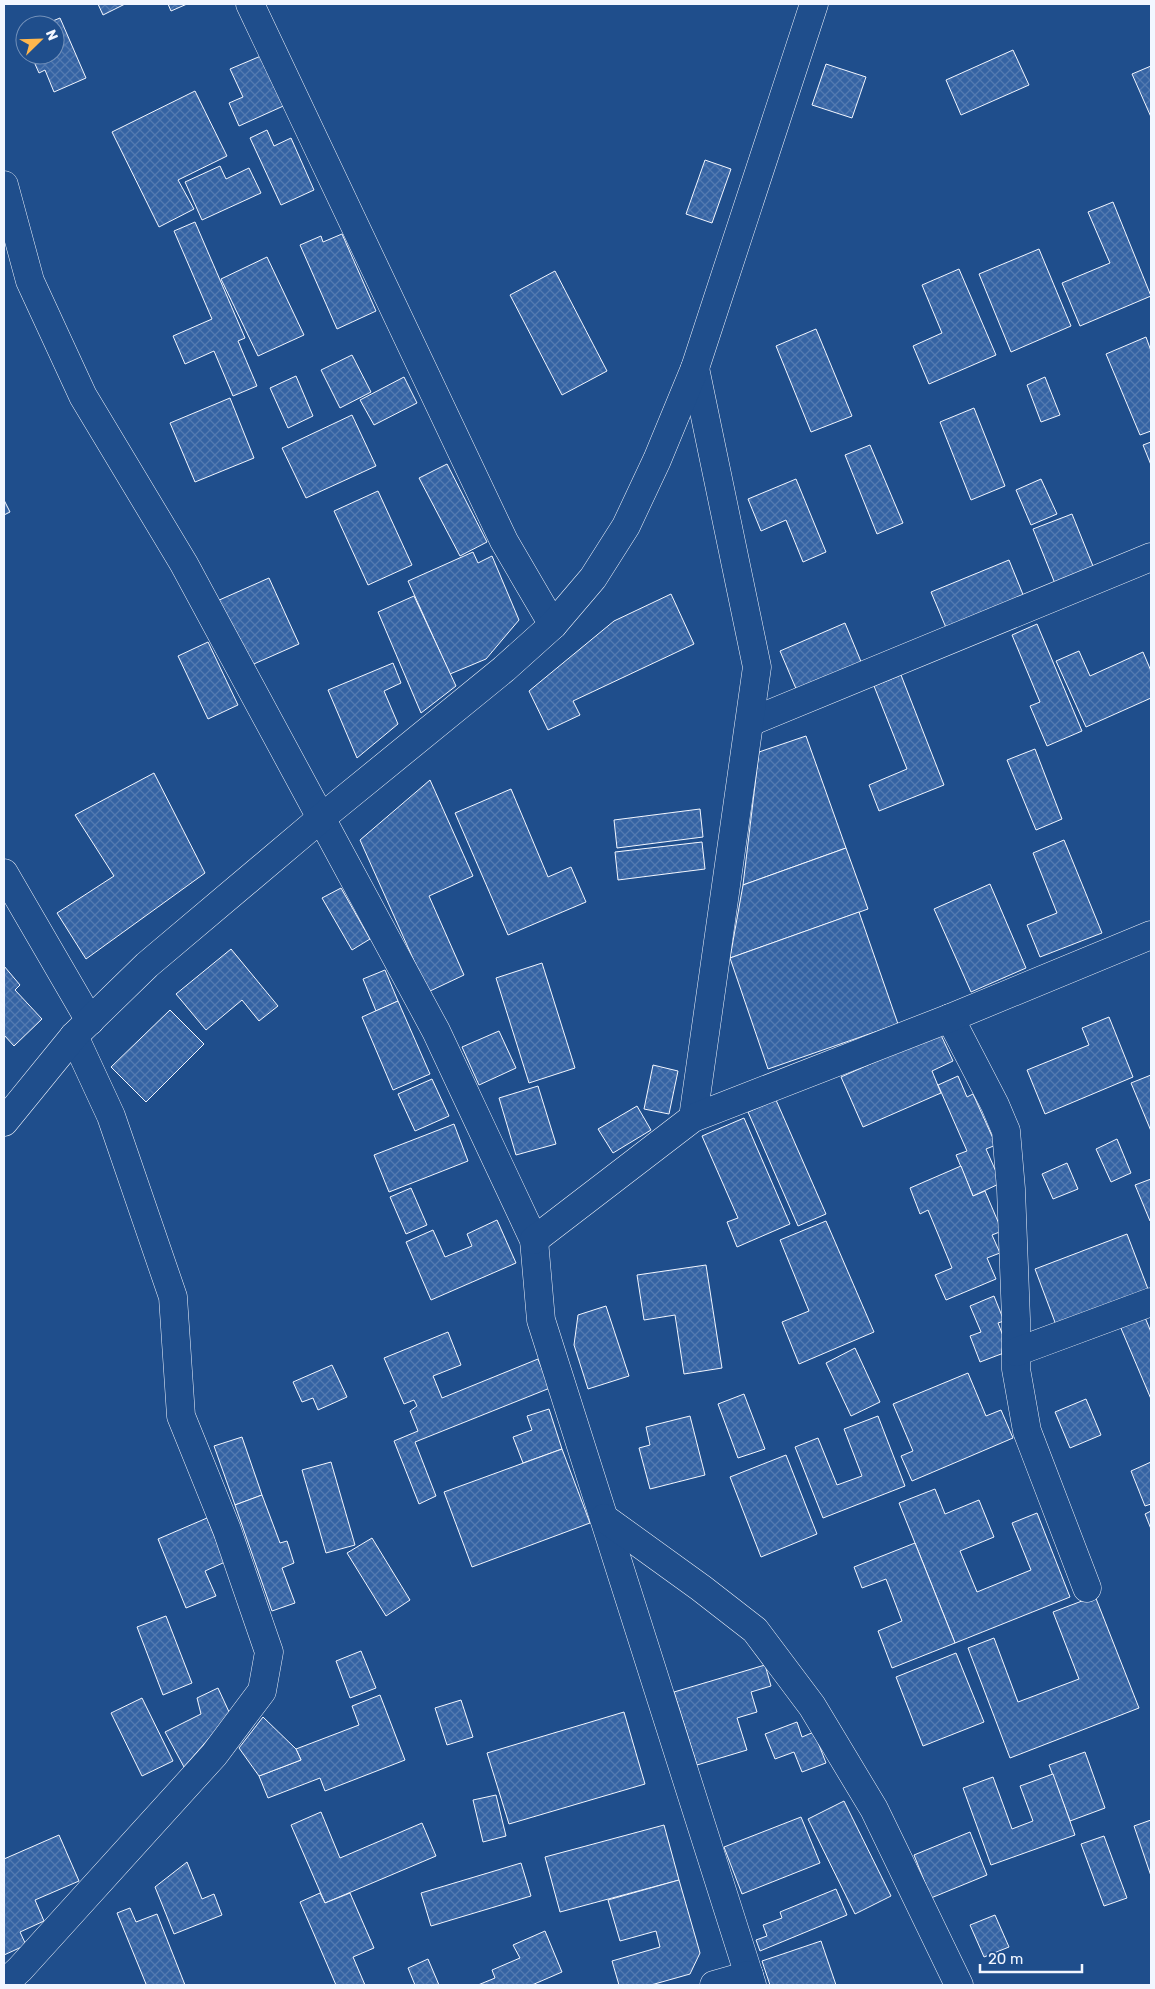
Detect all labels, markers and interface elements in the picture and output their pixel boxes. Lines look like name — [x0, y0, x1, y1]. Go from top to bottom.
north arrow — [15, 15, 65, 65]
text: N — [42, 27, 61, 43]
scale bar — [980, 1942, 1082, 1974]
text: 20 m — [988, 1950, 1023, 1968]

